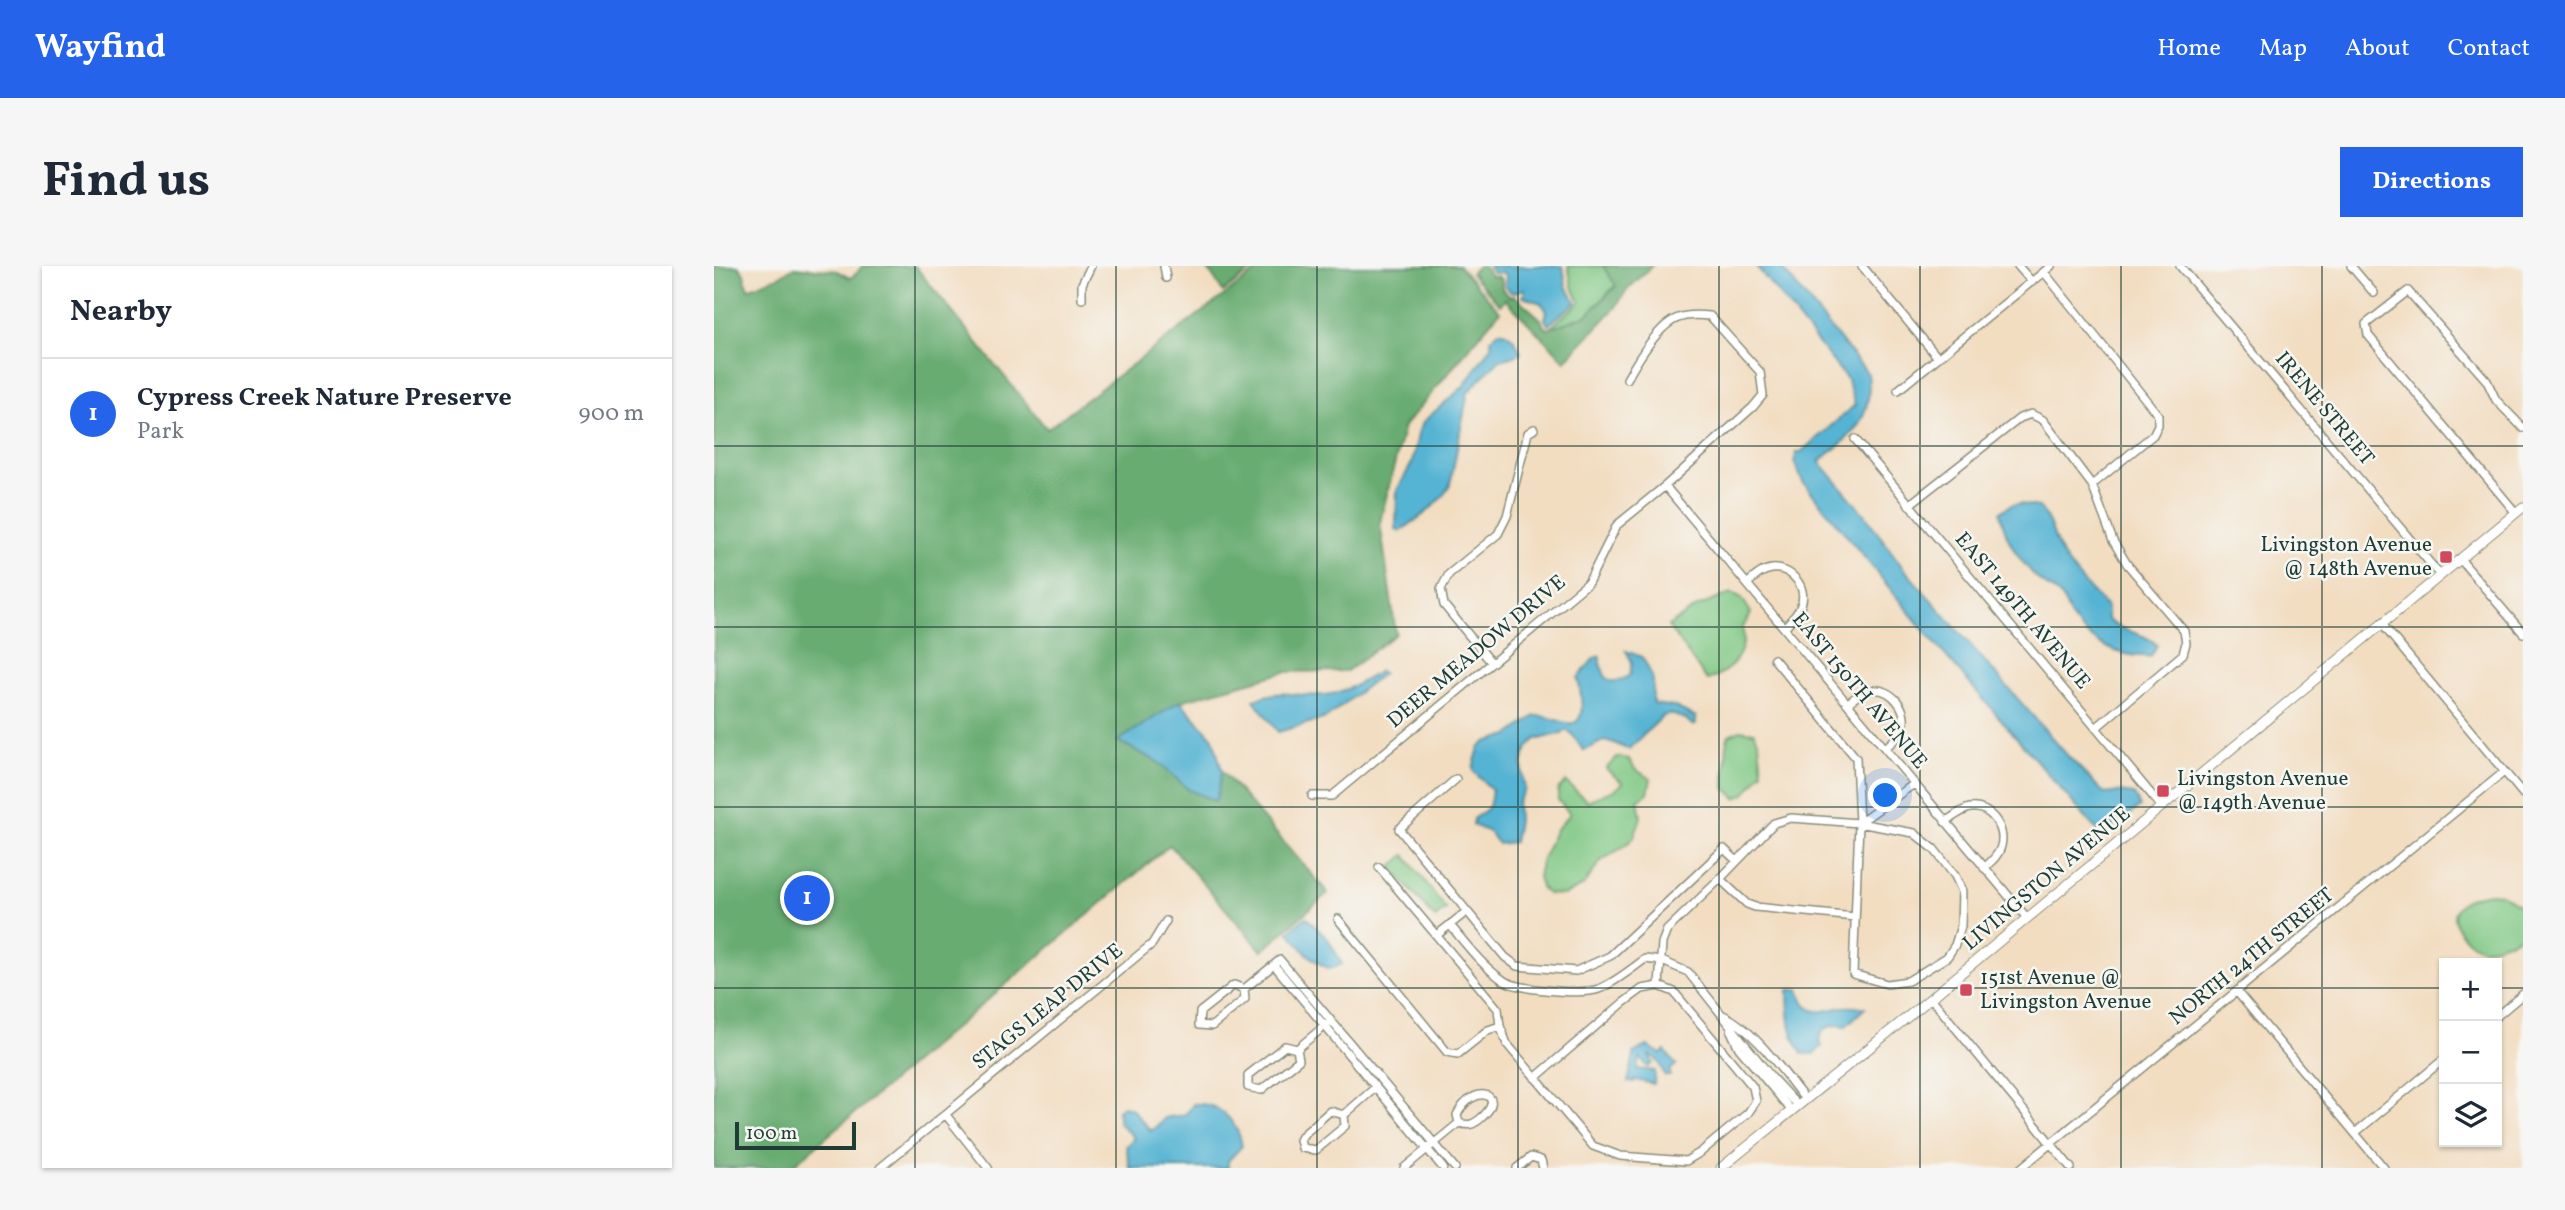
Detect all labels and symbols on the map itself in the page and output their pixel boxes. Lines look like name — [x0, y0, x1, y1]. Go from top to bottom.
street label: IRENE STREET — [2268, 346, 2380, 472]
street label: EAST 149TH AVENUE — [1947, 526, 2097, 696]
place label: Livingston Avenue @ 148th Avenue — [2260, 531, 2432, 584]
marker: Livingston Avenue @ 148th Avenue — [2438, 549, 2454, 565]
street label: DEER MEADOW DRIVE — [1381, 569, 1573, 735]
street label: EAST 150TH AVENUE — [1785, 606, 1933, 776]
place label: Livingston Avenue @ 149th Avenue — [2177, 765, 2349, 818]
your location — [1868, 778, 1902, 812]
marker: Livingston Avenue @ 149th Avenue — [2155, 783, 2171, 799]
street label: LIVINGSTON AVENUE — [1957, 800, 2137, 958]
pin: 1 — [784, 872, 830, 924]
street label: NORTH 24TH STREET — [2163, 881, 2341, 1033]
street label: STAGS LEAP DRIVE — [966, 937, 1130, 1077]
place label: 151st Avenue @ Livingston Avenue — [1980, 964, 2152, 1017]
marker: 151st Avenue @ Livingston Avenue — [1958, 982, 1974, 998]
scale bar — [735, 1119, 856, 1151]

